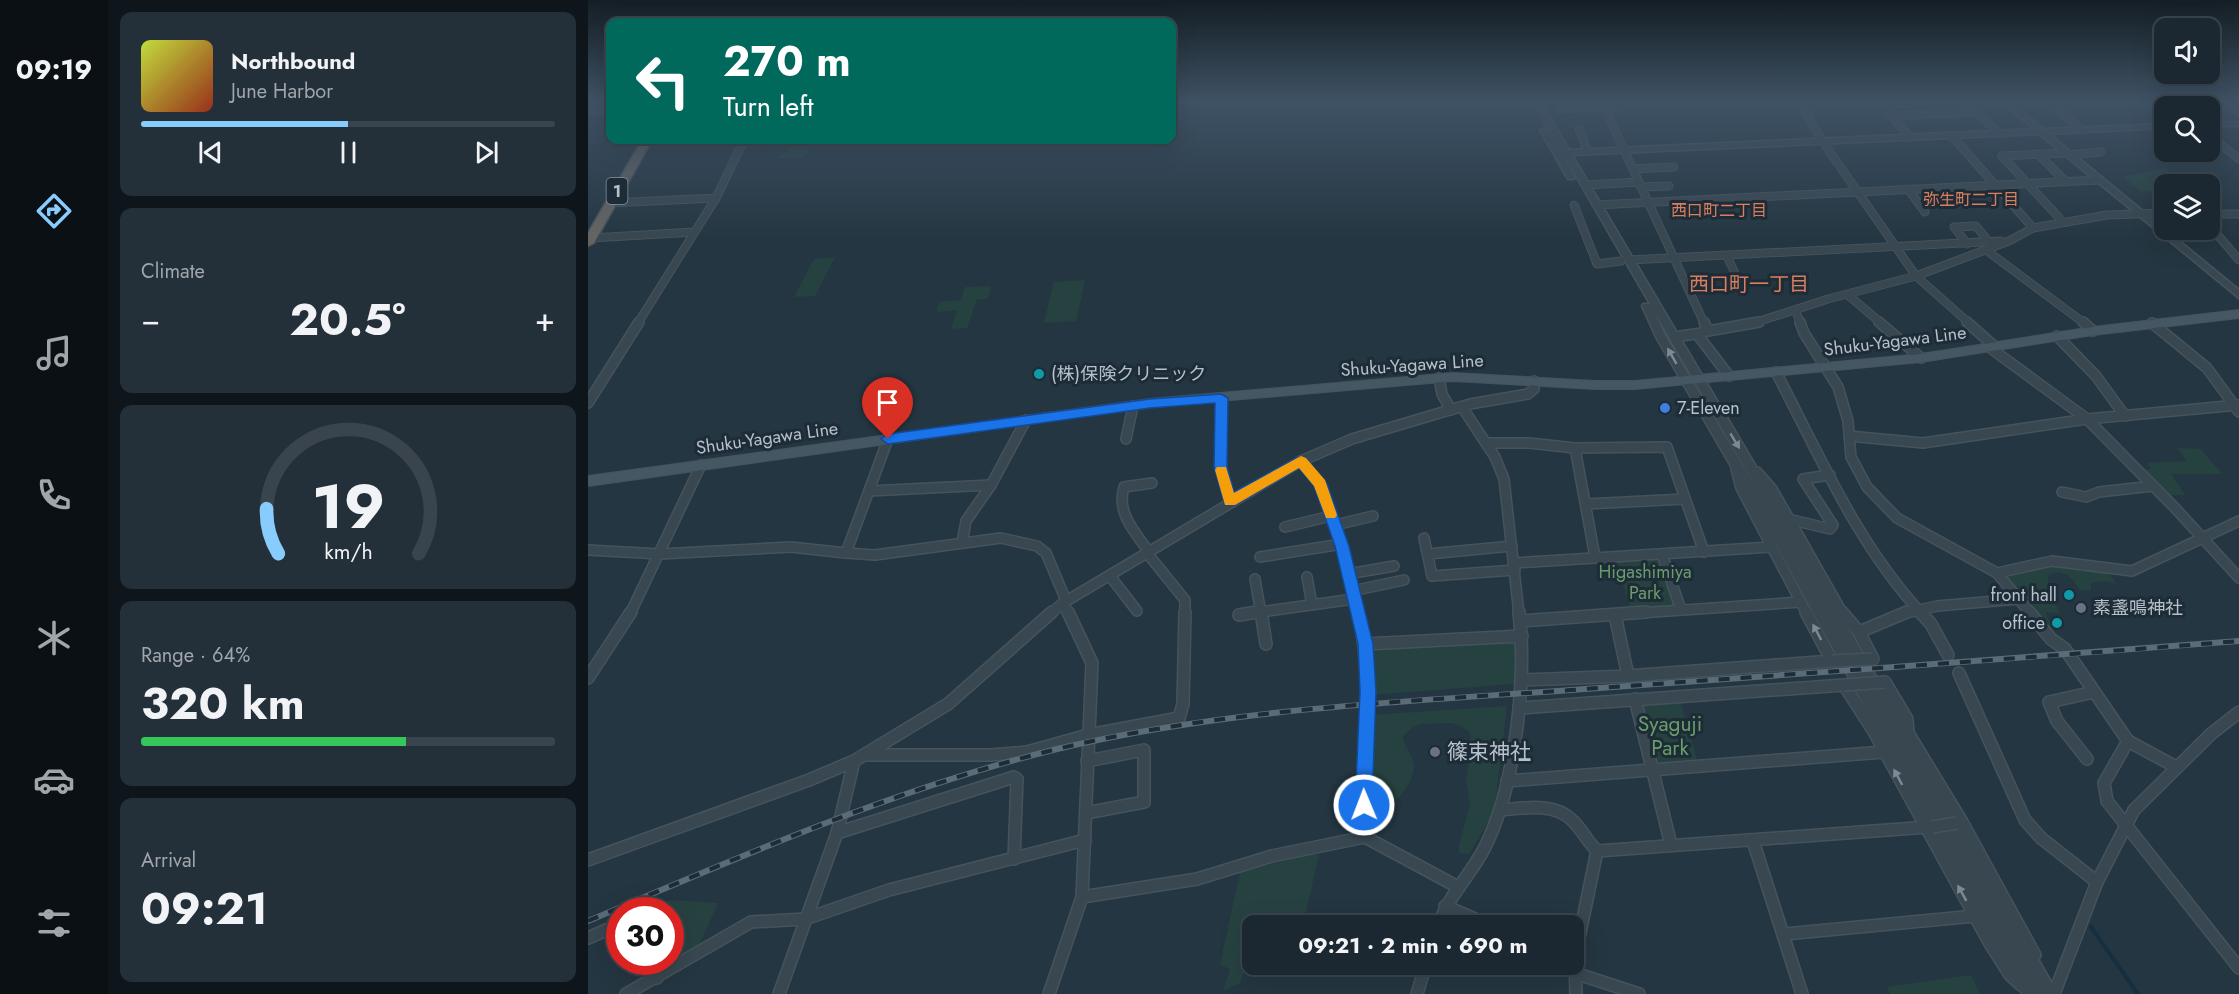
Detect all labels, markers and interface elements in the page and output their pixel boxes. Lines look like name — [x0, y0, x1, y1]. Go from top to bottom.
map controls — [2154, 18, 2220, 240]
button: sound — [2154, 18, 2220, 84]
text: 270 m — [723, 31, 851, 92]
icon: left — [624, 42, 702, 120]
text: Northbound — [231, 45, 355, 77]
text: 09:19 — [16, 50, 92, 89]
text: June Harbor — [231, 77, 333, 106]
text: Turn left — [723, 87, 813, 126]
button: search — [2154, 96, 2220, 162]
icon: previous — [194, 136, 227, 169]
icon: pause — [332, 136, 365, 169]
icon: next — [470, 136, 503, 169]
button: layers — [2154, 174, 2220, 240]
road number: 1 — [606, 178, 628, 204]
district label: 弥生町二丁目 — [1923, 188, 2019, 211]
icon: directions — [33, 190, 75, 232]
district label: 西口町二丁目 — [1671, 199, 1767, 222]
text: Climate — [141, 257, 205, 286]
district label: 西口町一丁目 — [1689, 270, 1809, 299]
text: 20.5° — [289, 287, 406, 352]
text: − — [141, 296, 160, 343]
text: + — [535, 296, 555, 343]
street label: Shuku-Yagawa Line — [1822, 319, 1968, 363]
icon: music — [33, 332, 75, 374]
street label: Shuku-Yagawa Line — [1340, 347, 1484, 383]
one-way arrow — [1667, 347, 1677, 364]
place label: (株)保険クリニック — [1051, 361, 1206, 387]
marker: (株)保険クリニック — [1032, 367, 1046, 381]
pin — [862, 377, 913, 439]
icon: arrive — [871, 386, 904, 419]
place label: 7-Eleven — [1677, 395, 1740, 421]
marker: 7-Eleven — [1658, 401, 1672, 415]
street label: Shuku-Yagawa Line — [694, 415, 840, 461]
one-way arrow — [1730, 433, 1740, 450]
text: 19 — [311, 461, 385, 551]
icon: phone — [33, 474, 75, 516]
text: km/h — [324, 536, 372, 567]
park label: Higashimiya Park — [1598, 559, 1692, 606]
place label: front hall — [1991, 582, 2057, 608]
marker: front hall — [2062, 588, 2076, 602]
place label: 素盞鳴神社 — [2093, 595, 2183, 621]
marker: 素盞鳴神社 — [2074, 601, 2088, 615]
place label: office — [2002, 610, 2045, 636]
marker: office — [2050, 616, 2064, 630]
icon: climate — [33, 617, 75, 659]
one-way arrow — [1812, 623, 1822, 640]
text: Range · 64% — [141, 641, 250, 670]
text: 320 km — [141, 671, 305, 736]
park label: Syaguji Park — [1638, 709, 1702, 763]
place label: 篠束神社 — [1447, 737, 1531, 767]
marker: 篠束神社 — [1428, 745, 1442, 759]
icon: car — [33, 759, 75, 801]
one-way arrow — [1893, 768, 1903, 785]
position arrow — [1332, 773, 1396, 837]
text: Arrival — [141, 846, 196, 875]
text: 09:21 — [141, 876, 268, 941]
one-way arrow — [1957, 884, 1967, 901]
speed limit sign: 30 — [606, 897, 684, 975]
icon: filters — [33, 902, 75, 944]
text: 09:21 · 2 min · 690 m — [1299, 929, 1528, 961]

